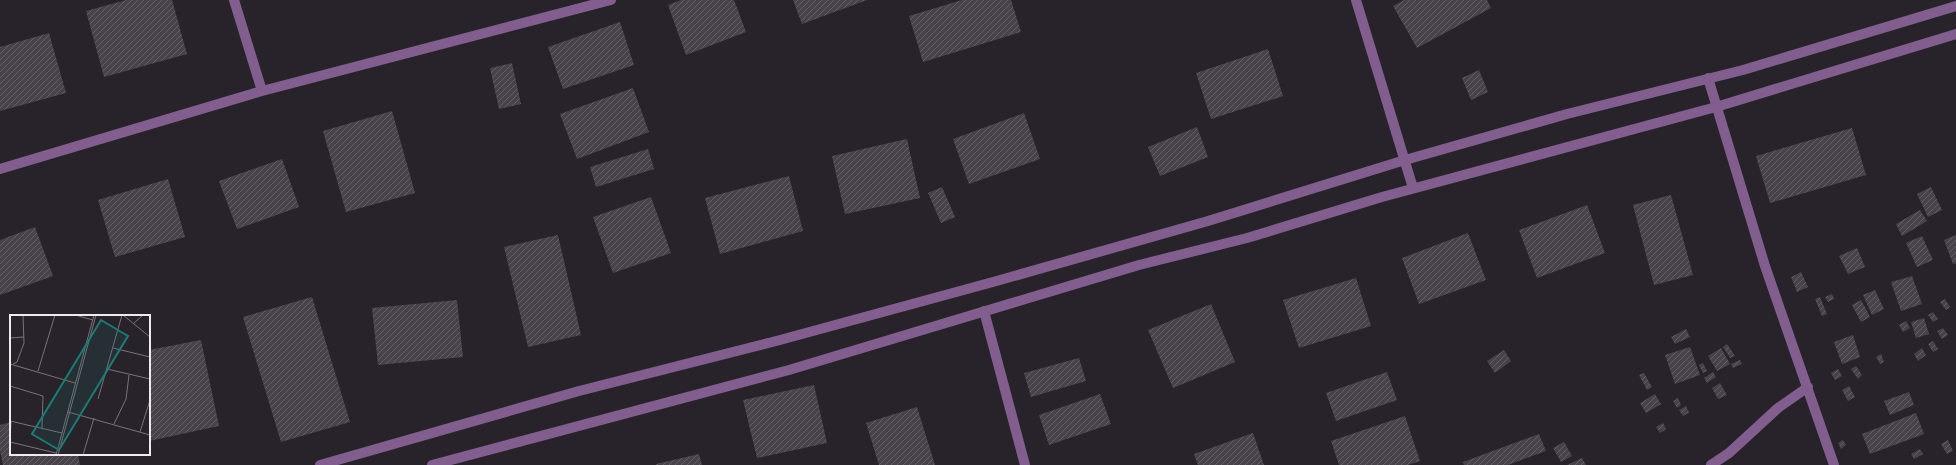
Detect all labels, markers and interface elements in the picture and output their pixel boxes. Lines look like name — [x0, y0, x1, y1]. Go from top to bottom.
inset map — [10, 315, 150, 455]

